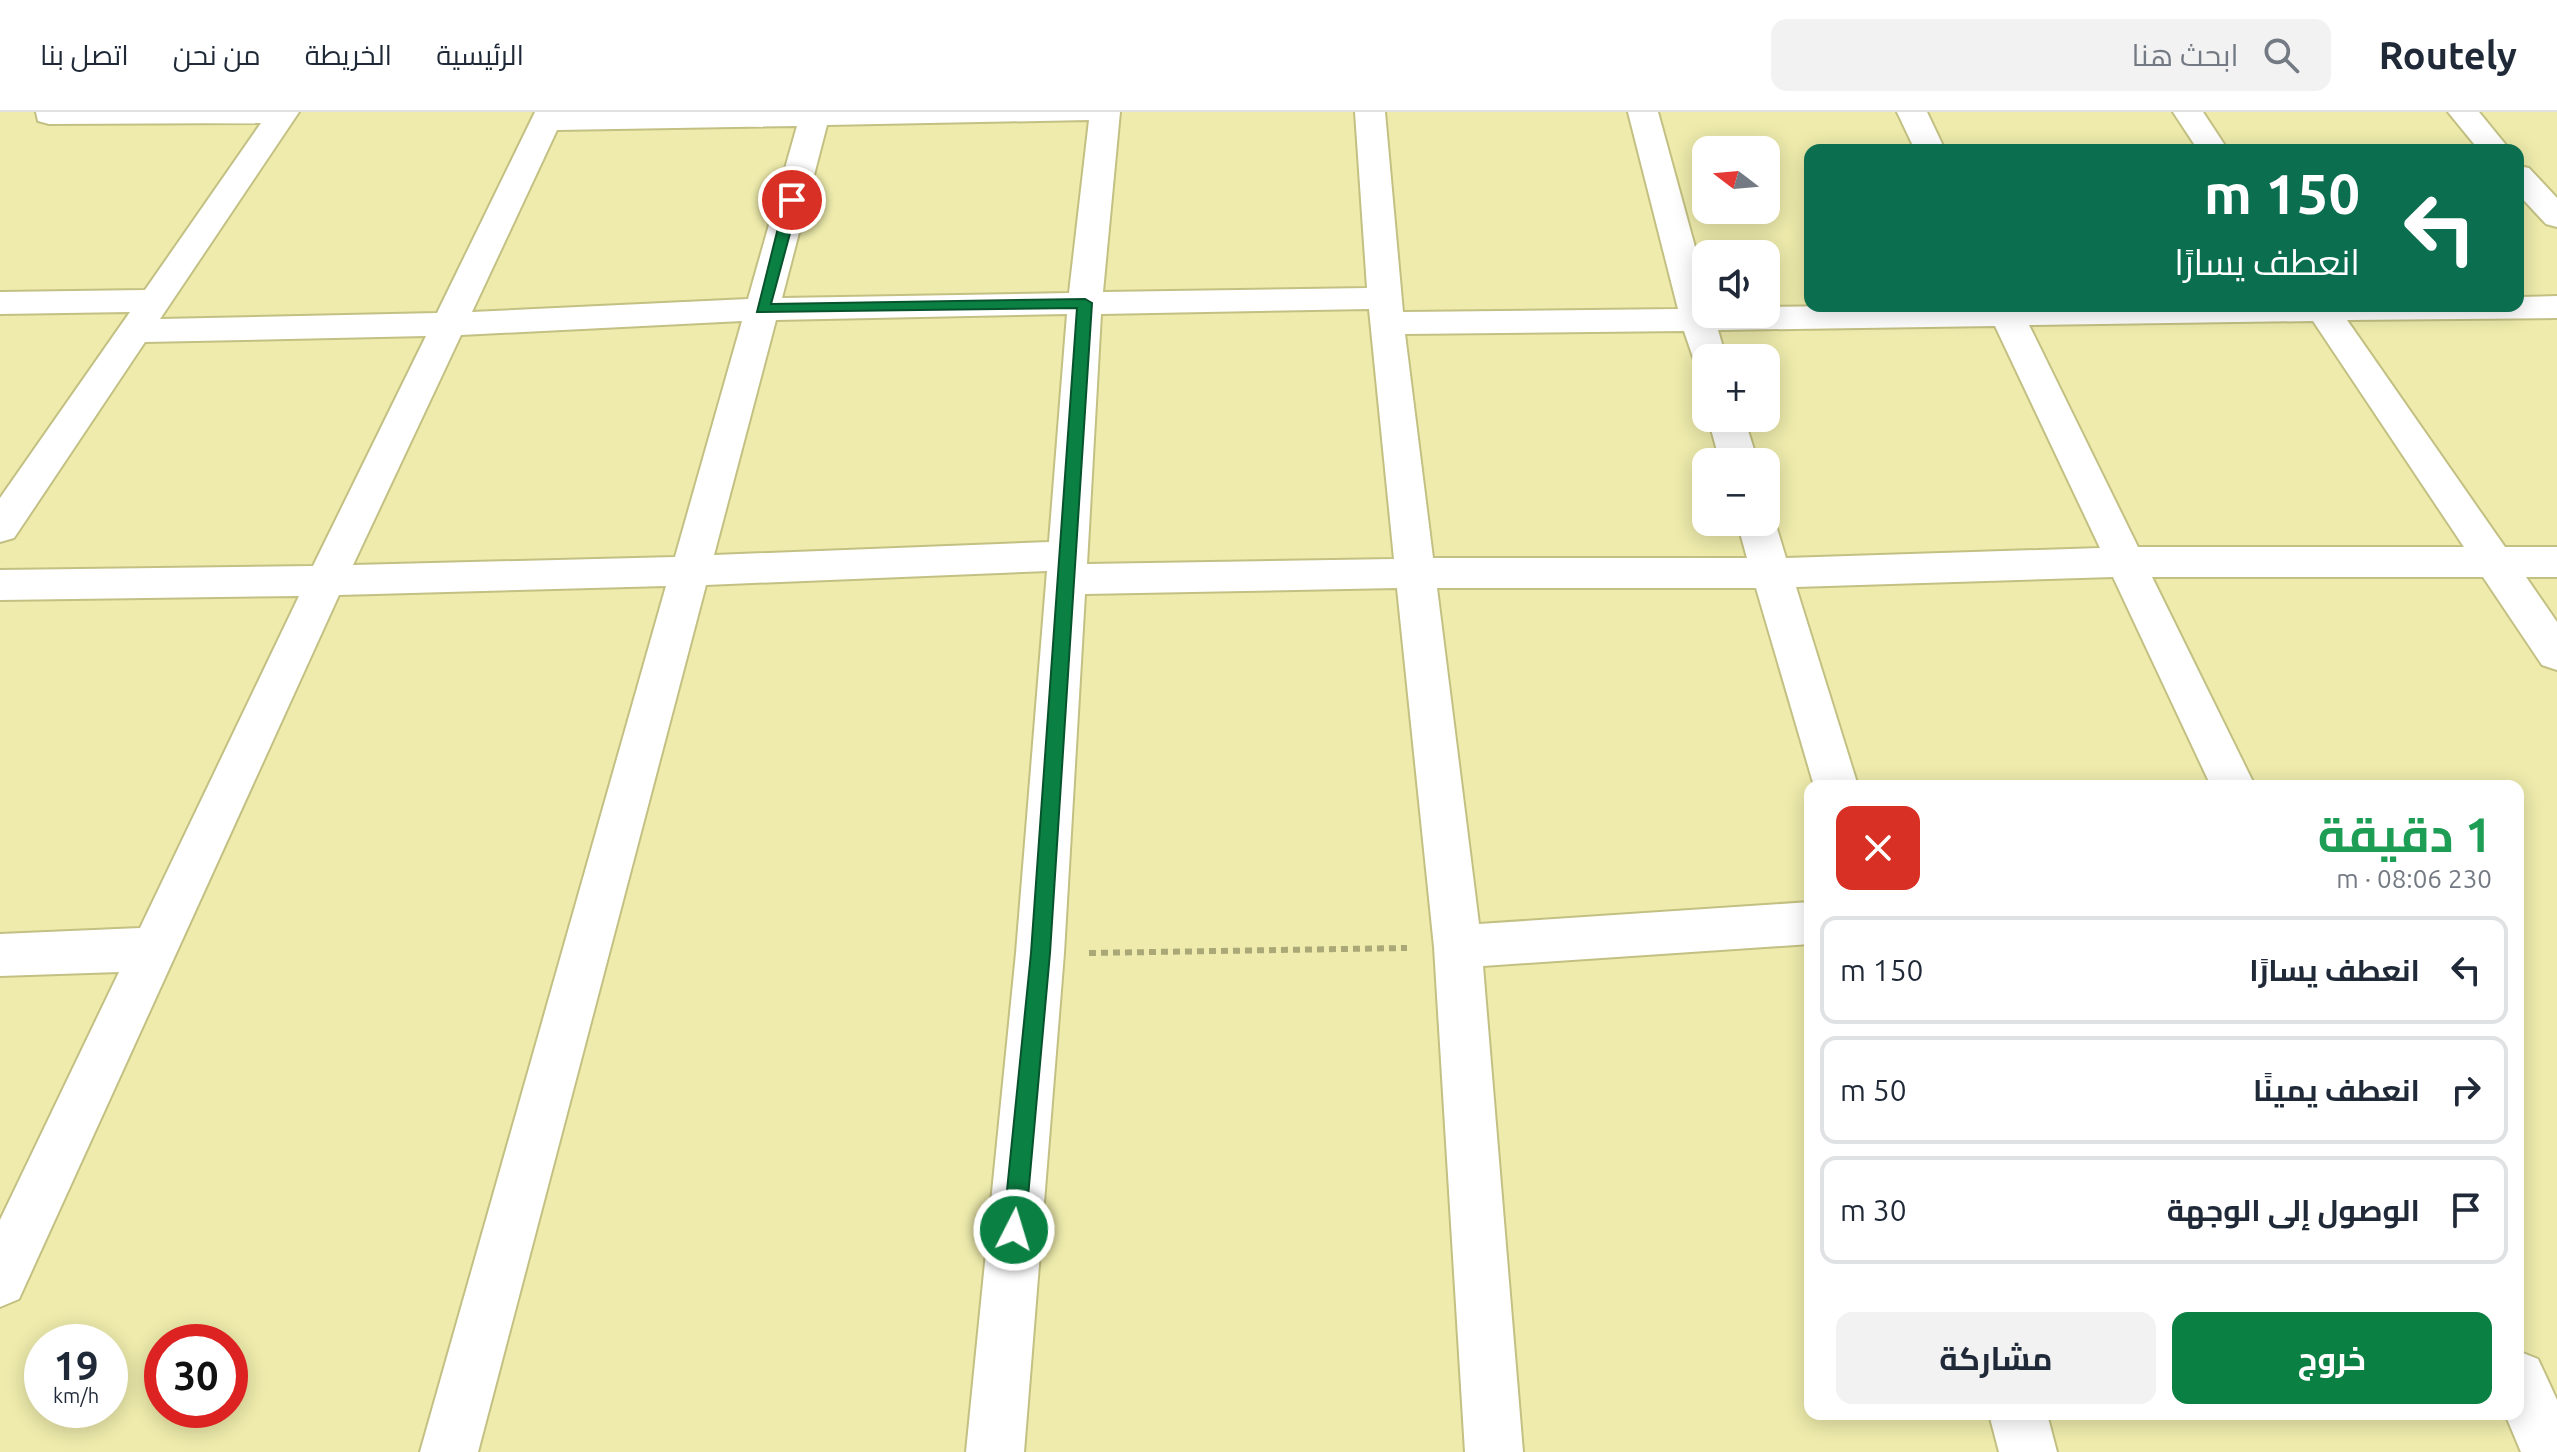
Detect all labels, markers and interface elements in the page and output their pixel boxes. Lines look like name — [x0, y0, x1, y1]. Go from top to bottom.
search box — [1771, 19, 2331, 91]
icon: search — [2259, 33, 2303, 77]
text: Routely — [2379, 34, 2517, 76]
text: ابحث هنا — [2132, 38, 2239, 72]
text: اتصل بنا — [40, 39, 129, 70]
text: من نحن — [173, 39, 261, 70]
text: الخريطة — [305, 39, 392, 70]
text: الرئيسية — [436, 39, 524, 70]
north arrow — [1692, 136, 1780, 224]
map controls — [1692, 136, 1780, 536]
text: 150 m — [2204, 162, 2360, 225]
pin — [758, 166, 826, 234]
icon: left — [2388, 176, 2492, 280]
icon: arrive — [770, 178, 814, 222]
button: sound — [1692, 240, 1780, 328]
text: انعطف يسارًا — [2174, 241, 2360, 282]
button: + — [1692, 344, 1780, 432]
button: − — [1692, 448, 1780, 536]
button: close — [1836, 806, 1920, 890]
text: 1 دقيقة — [2318, 807, 2492, 861]
text: 230 m · 08:06 — [2336, 864, 2492, 893]
icon: left — [2444, 948, 2488, 992]
text: 150 m — [1840, 953, 1924, 987]
text: انعطف يسارًا — [2249, 953, 2420, 987]
icon: right — [2444, 1068, 2488, 1112]
text: 50 m — [1840, 1073, 1907, 1107]
text: انعطف يمينًا — [2253, 1073, 2420, 1107]
position arrow — [972, 1188, 1056, 1272]
icon: arrive — [2444, 1188, 2488, 1232]
text: 30 m — [1840, 1193, 1907, 1227]
text: الوصول إلى الوجهة — [2167, 1193, 2420, 1227]
button: مشاركة — [1836, 1312, 2156, 1404]
button: خروج — [2172, 1312, 2492, 1404]
speed limit sign: 30 — [144, 1324, 248, 1428]
text: 19 — [53, 1343, 99, 1388]
text: km/h — [53, 1384, 99, 1407]

